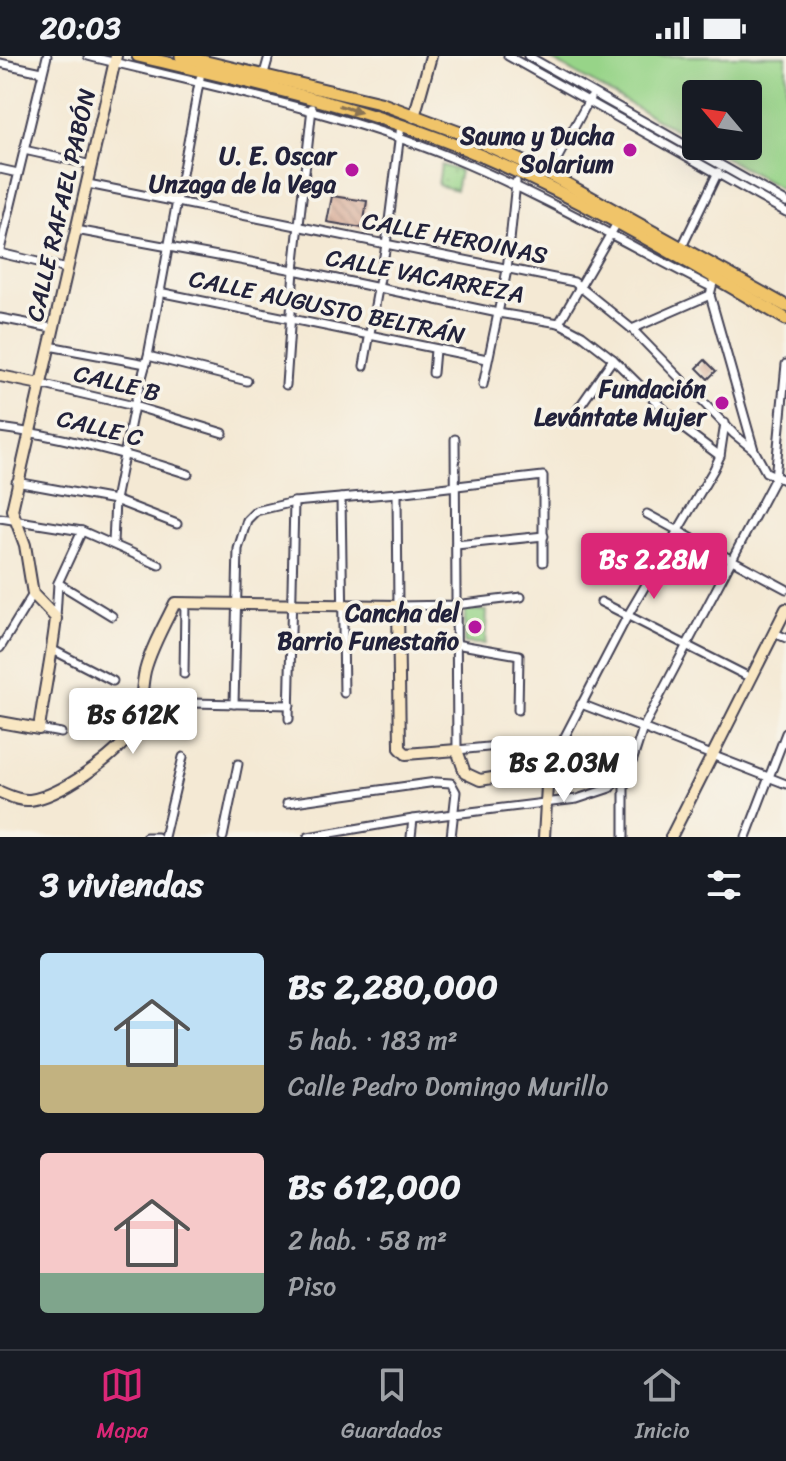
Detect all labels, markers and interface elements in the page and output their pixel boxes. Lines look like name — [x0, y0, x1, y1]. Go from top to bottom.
text: 20:03 — [40, 1, 121, 55]
north arrow — [682, 80, 762, 160]
map controls — [682, 80, 762, 160]
street label: CALLE RAFAEL PABÓN — [14, 84, 108, 326]
one-way arrow — [338, 103, 362, 115]
place label: Sauna y Ducha Solarium — [459, 115, 615, 185]
place label: U. E. Oscar Unzaga de la Vega — [149, 135, 338, 205]
marker: Sauna y Ducha Solarium — [621, 141, 639, 159]
marker: U. E. Oscar Unzaga de la Vega — [343, 161, 361, 179]
street label: CALLE HEROINAS — [359, 199, 551, 277]
street label: CALLE VACARREZA — [322, 236, 528, 316]
street label: CALLE AUGUSTO BELTRÁN — [185, 257, 469, 357]
street label: CALLE B — [69, 352, 165, 414]
place label: Fundación Levántate Mujer — [534, 368, 708, 438]
marker: Fundación Levántate Mujer — [713, 394, 731, 412]
street label: CALLE C — [52, 397, 148, 459]
pin: Bs 2.28M — [571, 533, 737, 601]
text: Bs 2.28M — [599, 536, 709, 582]
place label: Cancha del Barrio Funestaño — [277, 592, 460, 662]
marker: Cancha del Barrio Funestaño — [466, 618, 484, 636]
pin: Bs 612K — [59, 688, 207, 756]
text: Bs 612K — [87, 691, 179, 737]
pin: Bs 2.03M — [481, 736, 647, 804]
text: Bs 2.03M — [509, 739, 619, 785]
text: 3 viviendas — [40, 855, 203, 915]
icon: filters — [702, 863, 746, 907]
text: Bs 2,280,000 — [288, 957, 498, 1017]
icon: home — [104, 985, 200, 1081]
text: 5 hab. · 183 m² — [288, 1017, 458, 1063]
text: Calle Pedro Domingo Murillo — [288, 1063, 608, 1109]
text: Bs 612,000 — [288, 1157, 461, 1217]
icon: home — [104, 1185, 200, 1281]
text: 2 hab. · 58 m² — [288, 1217, 447, 1263]
text: Piso — [288, 1263, 336, 1309]
tab: Mapa — [96, 1363, 148, 1450]
tab: Guardados — [341, 1363, 442, 1450]
tab: Inicio — [635, 1363, 690, 1450]

